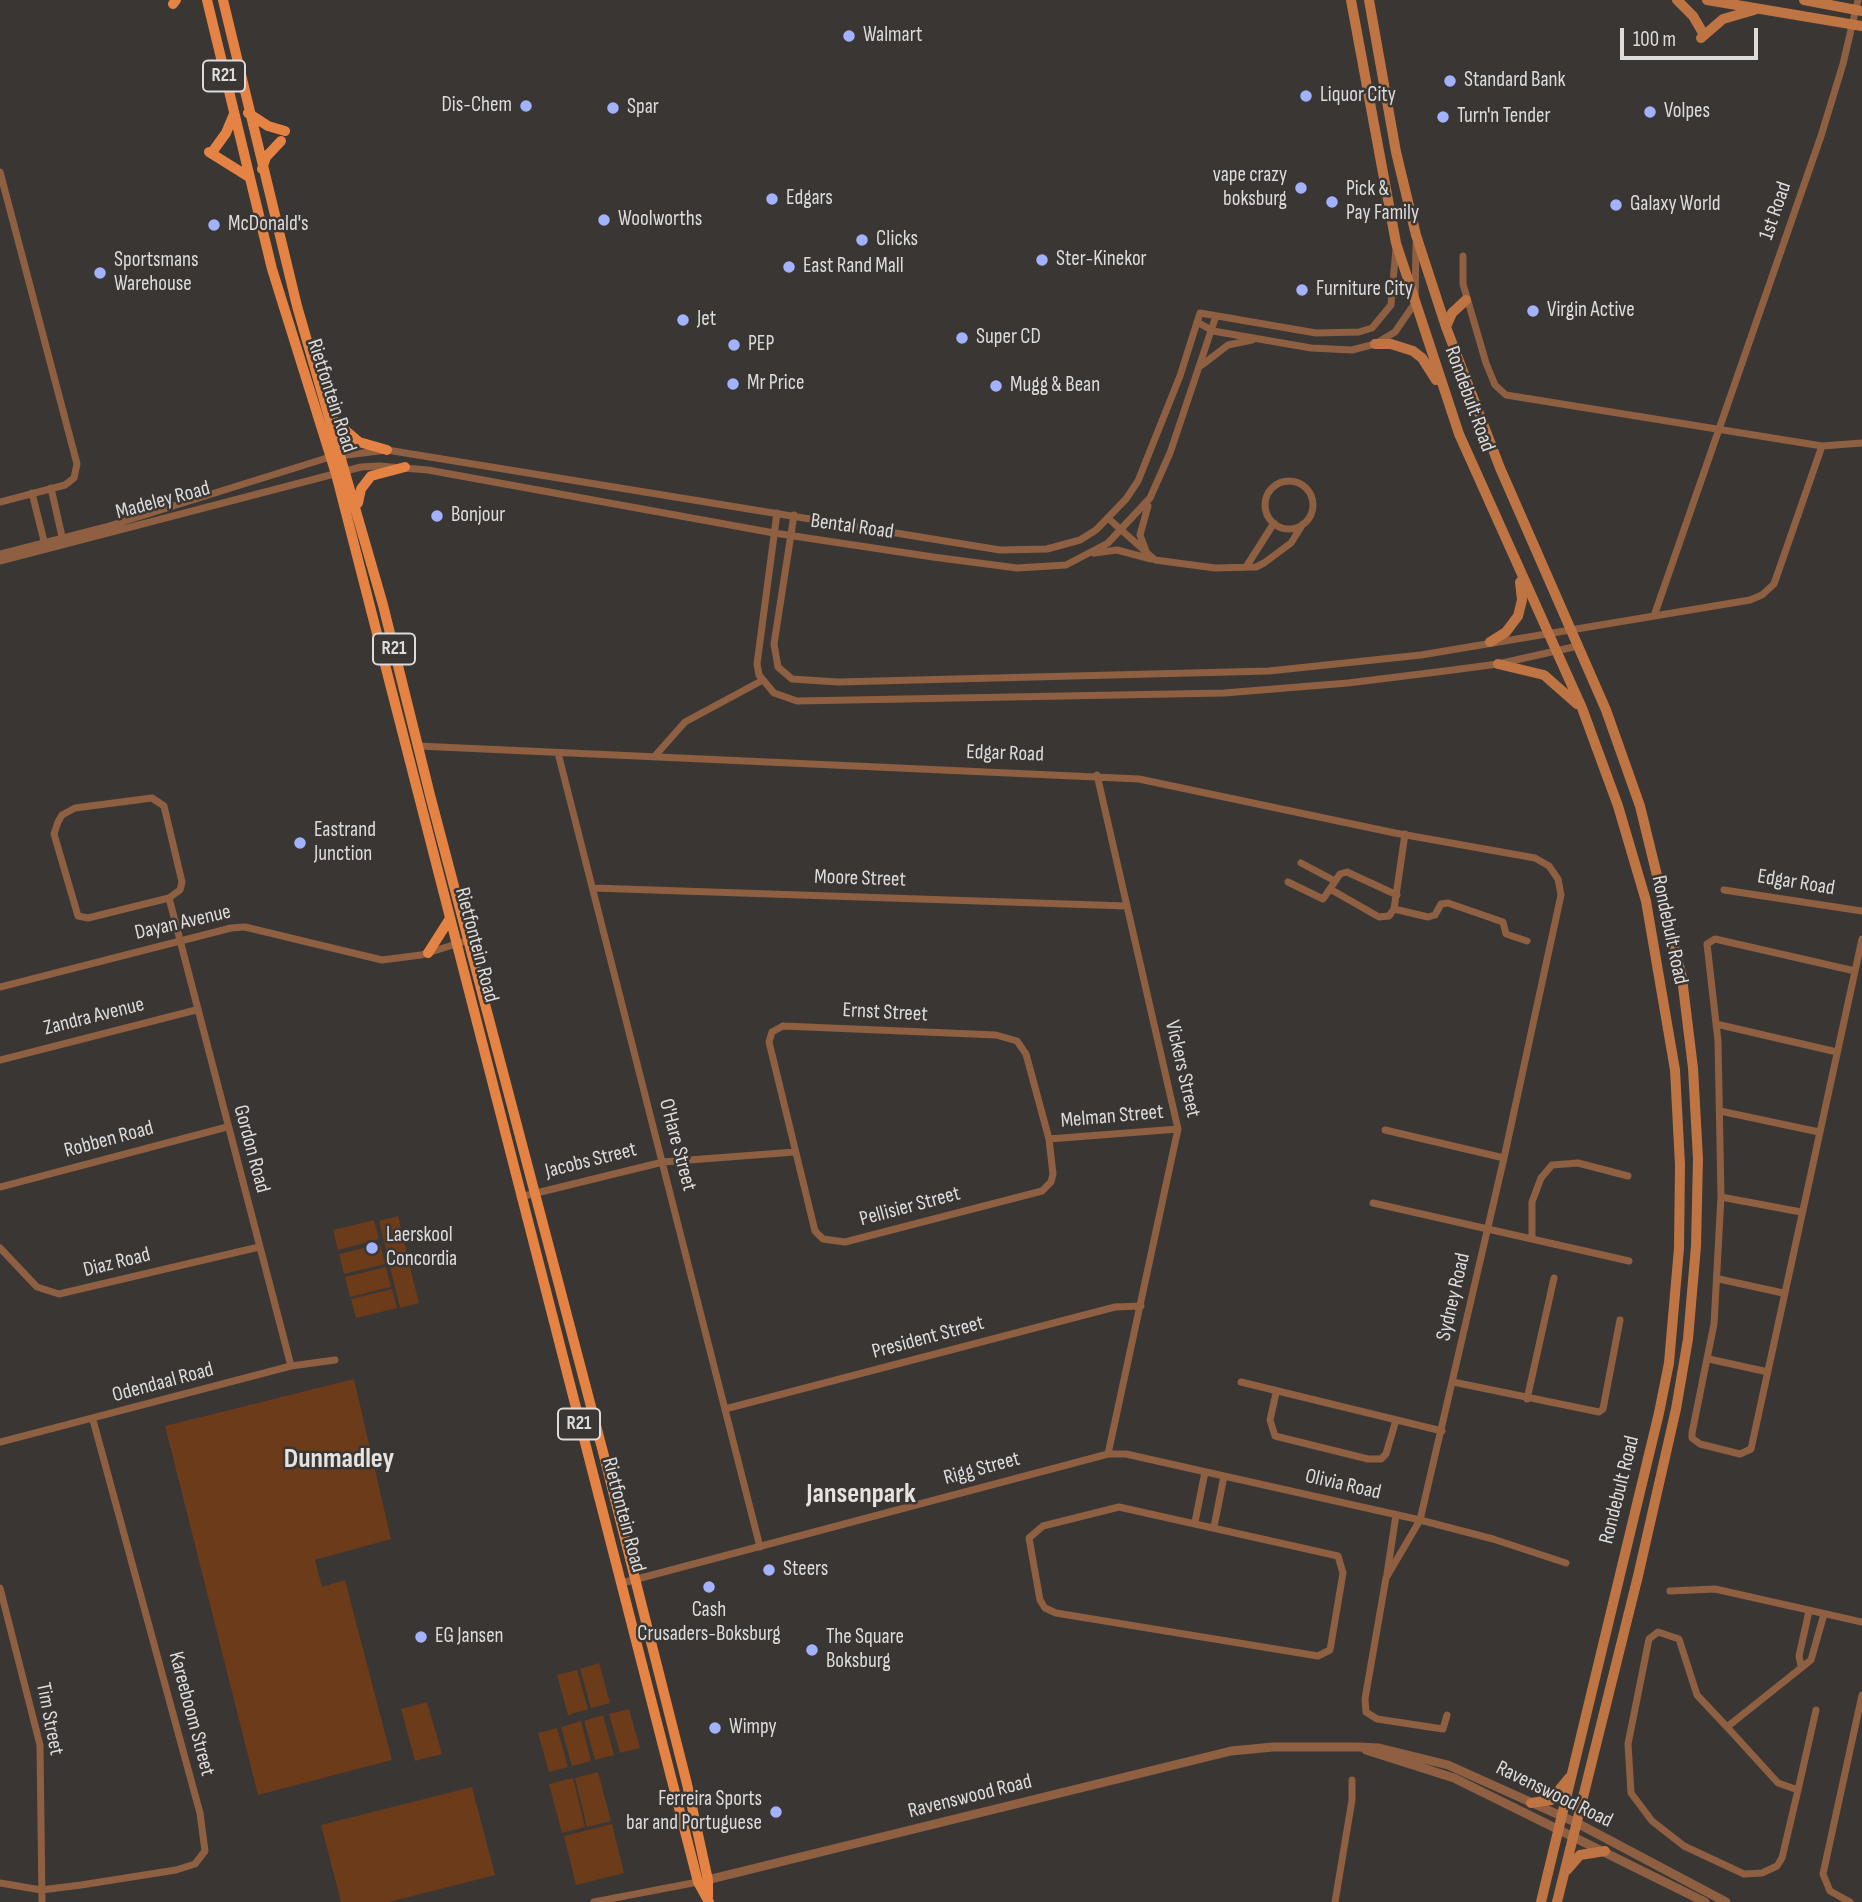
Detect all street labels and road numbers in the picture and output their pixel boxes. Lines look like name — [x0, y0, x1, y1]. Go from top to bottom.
road number: R21 — [203, 60, 245, 92]
street label: 1st Road — [1754, 179, 1798, 243]
street label: Rietfontein Road — [301, 336, 361, 456]
street label: Rondebult Road — [1438, 343, 1500, 455]
street label: Madeley Road — [113, 476, 213, 526]
street label: Bental Road — [809, 509, 895, 545]
road number: R21 — [373, 634, 415, 664]
street label: Edgar Road — [966, 740, 1044, 768]
street label: Edgar Road — [1756, 864, 1836, 902]
street label: Moore Street — [814, 865, 906, 893]
street label: Rondebult Road — [1645, 873, 1693, 987]
street label: Rietfontein Road — [449, 885, 503, 1005]
street label: Dayan Avenue — [133, 900, 233, 946]
street label: Zandra Avenue — [41, 992, 147, 1042]
street label: Ernst Street — [842, 998, 928, 1028]
street label: Vickers Street — [1159, 1018, 1205, 1120]
street label: O'Hare Street — [653, 1096, 701, 1194]
street label: Melman Street — [1060, 1100, 1164, 1134]
street label: Gordon Road — [227, 1102, 275, 1196]
street label: Robben Road — [62, 1116, 156, 1164]
street label: Jacobs Street — [543, 1137, 639, 1185]
street label: Pellisier Street — [857, 1181, 963, 1233]
street label: Diaz Road — [81, 1243, 153, 1283]
street label: Sydney Road — [1432, 1251, 1476, 1343]
street label: President Street — [869, 1311, 987, 1365]
street label: Odendaal Road — [110, 1357, 216, 1409]
road number: R21 — [558, 1408, 600, 1440]
street label: Rondebult Road — [1594, 1433, 1646, 1547]
street label: Rigg Street — [941, 1447, 1023, 1491]
street label: Rietfontein Road — [596, 1455, 650, 1575]
street label: Olivia Road — [1303, 1464, 1383, 1506]
street label: Kareeboom Street — [162, 1649, 220, 1779]
street label: Tim Street — [30, 1680, 68, 1758]
street label: Ravenswood Road — [1492, 1756, 1616, 1834]
street label: Ravenswood Road — [906, 1769, 1034, 1825]

